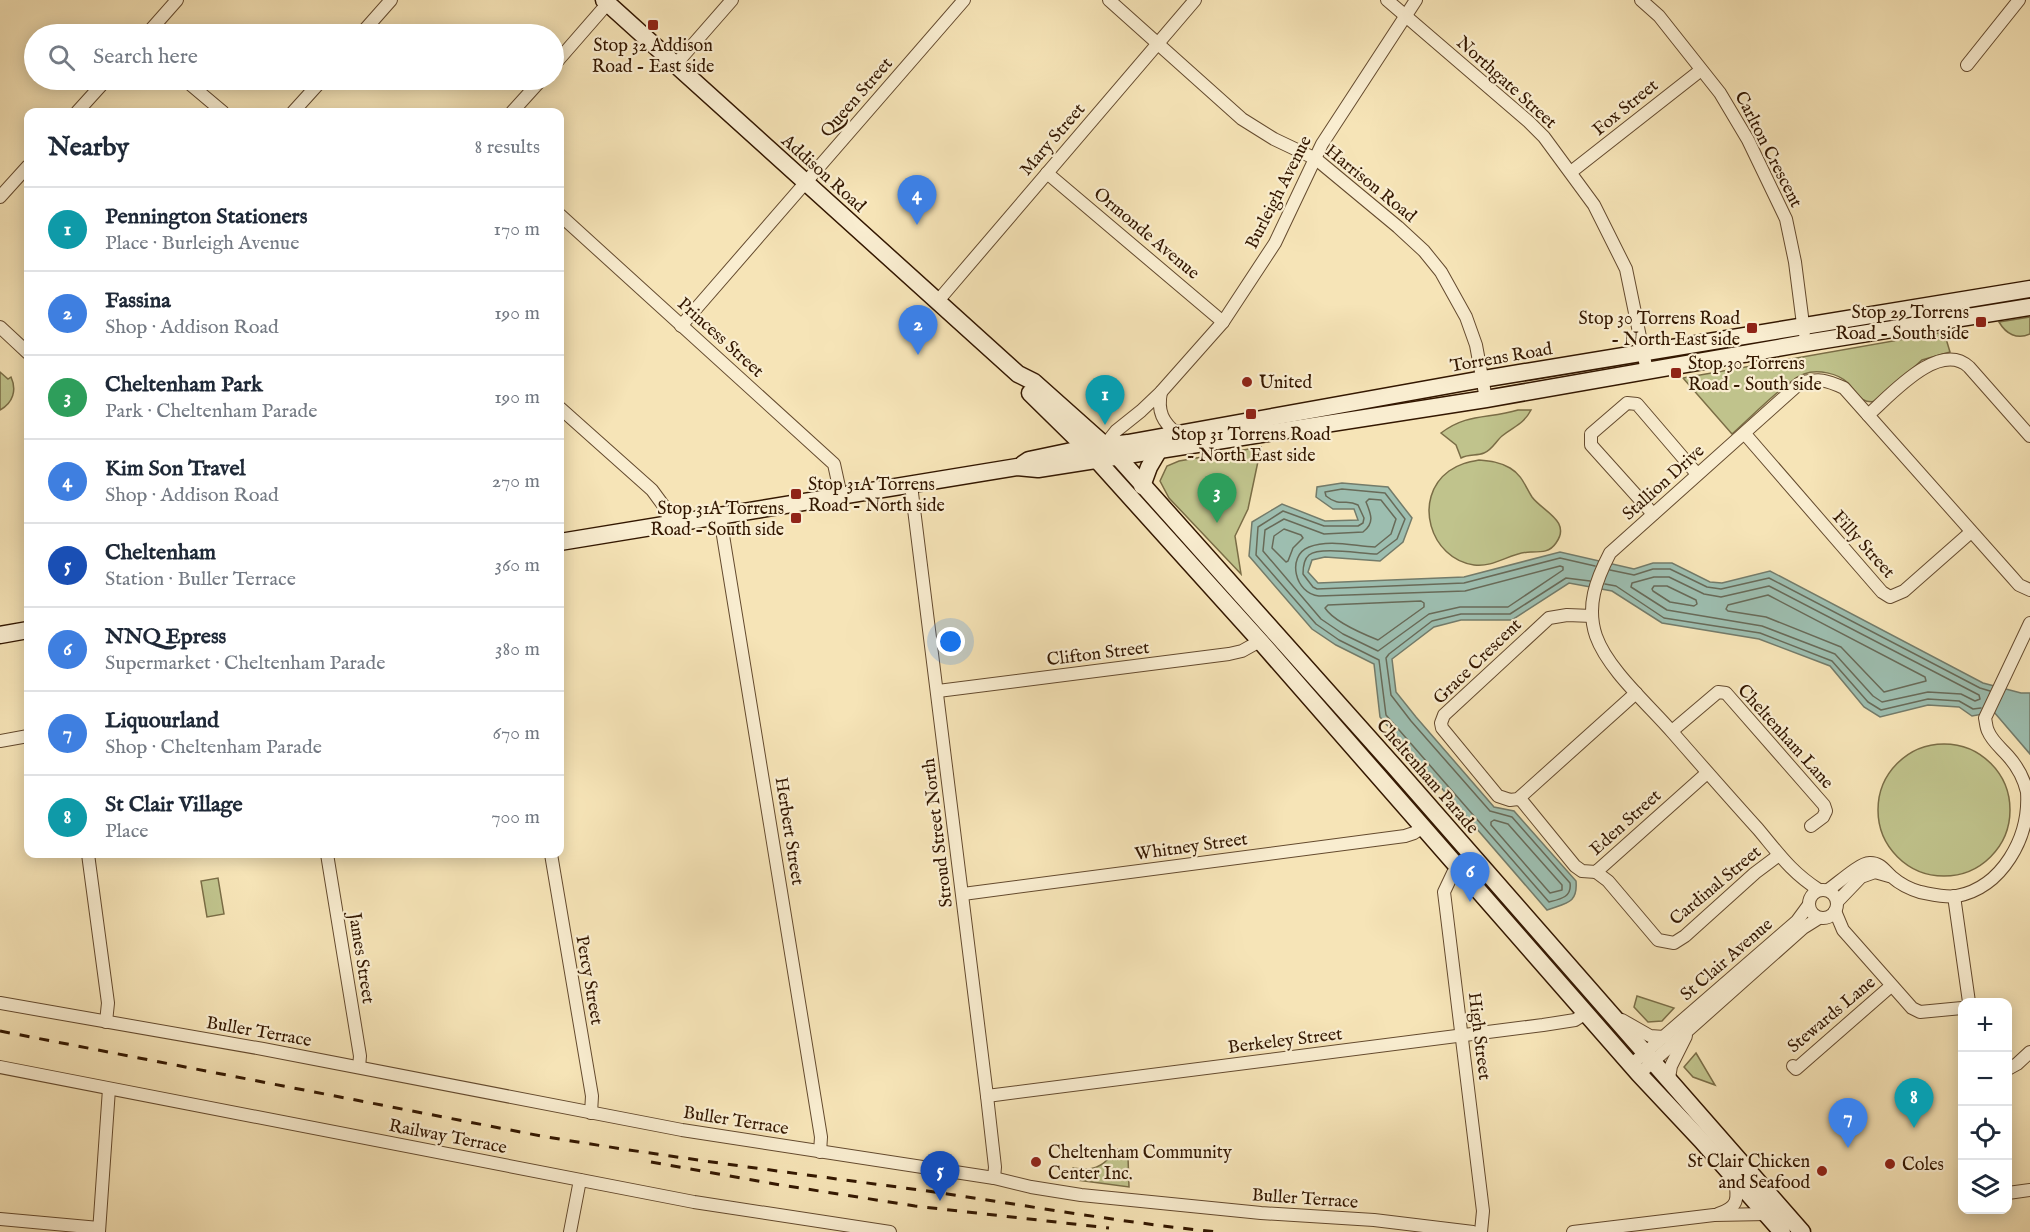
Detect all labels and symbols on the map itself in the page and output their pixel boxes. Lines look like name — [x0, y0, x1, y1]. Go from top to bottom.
marker: Stop 32 Addison Road - East side — [646, 18, 660, 32]
street label: Northgate Street — [1451, 32, 1561, 134]
place label: Stop 32 Addison Road - East side — [592, 35, 714, 79]
street label: Queen Street — [816, 53, 898, 143]
street label: Fox Street — [1588, 75, 1664, 142]
street label: Carlton Crescent — [1729, 88, 1807, 212]
street label: Mary Street — [1015, 99, 1091, 181]
street label: Addison Road — [775, 129, 871, 219]
street label: Burleigh Avenue — [1241, 132, 1318, 253]
street label: Harrison Road — [1320, 140, 1421, 228]
pin: 4 — [898, 176, 936, 225]
street label: Ormonde Avenue — [1088, 183, 1204, 285]
street label: Princess Street — [672, 293, 768, 383]
place label: Stop 29 Torrens Road - South side — [1835, 302, 1969, 346]
pin: 2 — [898, 306, 938, 355]
place label: Stop 30 Torrens Road - North East side — [1579, 308, 1740, 352]
marker: Stop 29 Torrens Road - South side — [1974, 315, 1988, 329]
marker: Stop 30 Torrens Road - North East side — [1745, 321, 1759, 335]
street label: Torrens Road — [1448, 338, 1554, 379]
place label: Stop 30 Torrens Road - South side — [1688, 353, 1822, 397]
marker: Stop 30 Torrens Road - South side — [1669, 366, 1683, 380]
place label: United — [1259, 372, 1313, 395]
marker: United — [1240, 375, 1254, 389]
pin: 1 — [1086, 376, 1124, 425]
marker: Stop 31 Torrens Road - North East side — [1244, 407, 1258, 421]
place label: Stop 31 Torrens Road - North East side — [1171, 424, 1331, 468]
street label: Stallion Drive — [1618, 440, 1710, 526]
place label: Stop 31A Torrens Road - North side — [808, 474, 945, 518]
pin: 3 — [1198, 474, 1236, 523]
marker: Stop 31A Torrens Road - North side — [789, 487, 803, 501]
place label: Stop 31A Torrens Road - South side — [650, 498, 784, 542]
street label: Filly Street — [1826, 506, 1899, 584]
marker: Stop 31A Torrens Road - South side — [789, 511, 803, 525]
street label: Grace Crescent — [1429, 614, 1527, 710]
your location — [936, 627, 965, 656]
street label: Clifton Street — [1046, 637, 1151, 672]
street label: Cheltenham Lane — [1732, 680, 1838, 794]
street label: Cheltenham Parade — [1371, 715, 1483, 839]
street label: Stroud Street North — [918, 756, 959, 909]
street label: Herbert Street — [769, 775, 808, 887]
street label: Eden Street — [1585, 785, 1667, 861]
street label: Whitney Street — [1133, 828, 1249, 867]
street label: Cardinal Street — [1665, 841, 1766, 931]
pin: 6 — [1450, 852, 1490, 902]
street label: James Street — [342, 909, 379, 1005]
street label: St Clair Avenue — [1676, 914, 1778, 1007]
street label: Percy Street — [569, 934, 608, 1027]
street label: Stewards Lane — [1783, 972, 1881, 1059]
street label: High Street — [1462, 991, 1495, 1081]
street label: Buller Terrace — [204, 1012, 313, 1053]
street label: Berkeley Street — [1227, 1023, 1344, 1060]
pin: 8 — [1894, 1078, 1934, 1128]
pin: 7 — [1828, 1098, 1868, 1148]
street label: Buller Terrace — [681, 1102, 790, 1141]
street label: Railway Terrace — [387, 1115, 509, 1160]
place label: Cheltenham Community Center Inc. — [1048, 1142, 1232, 1186]
place label: St Clair Chicken and Seafood — [1687, 1151, 1810, 1195]
pin: 5 — [920, 1152, 960, 1201]
place label: Coles — [1902, 1154, 1944, 1177]
marker: Cheltenham Community Center Inc. — [1029, 1155, 1043, 1169]
marker: Coles — [1883, 1157, 1897, 1171]
marker: St Clair Chicken and Seafood — [1815, 1164, 1829, 1178]
street label: Buller Terrace — [1251, 1184, 1359, 1215]

